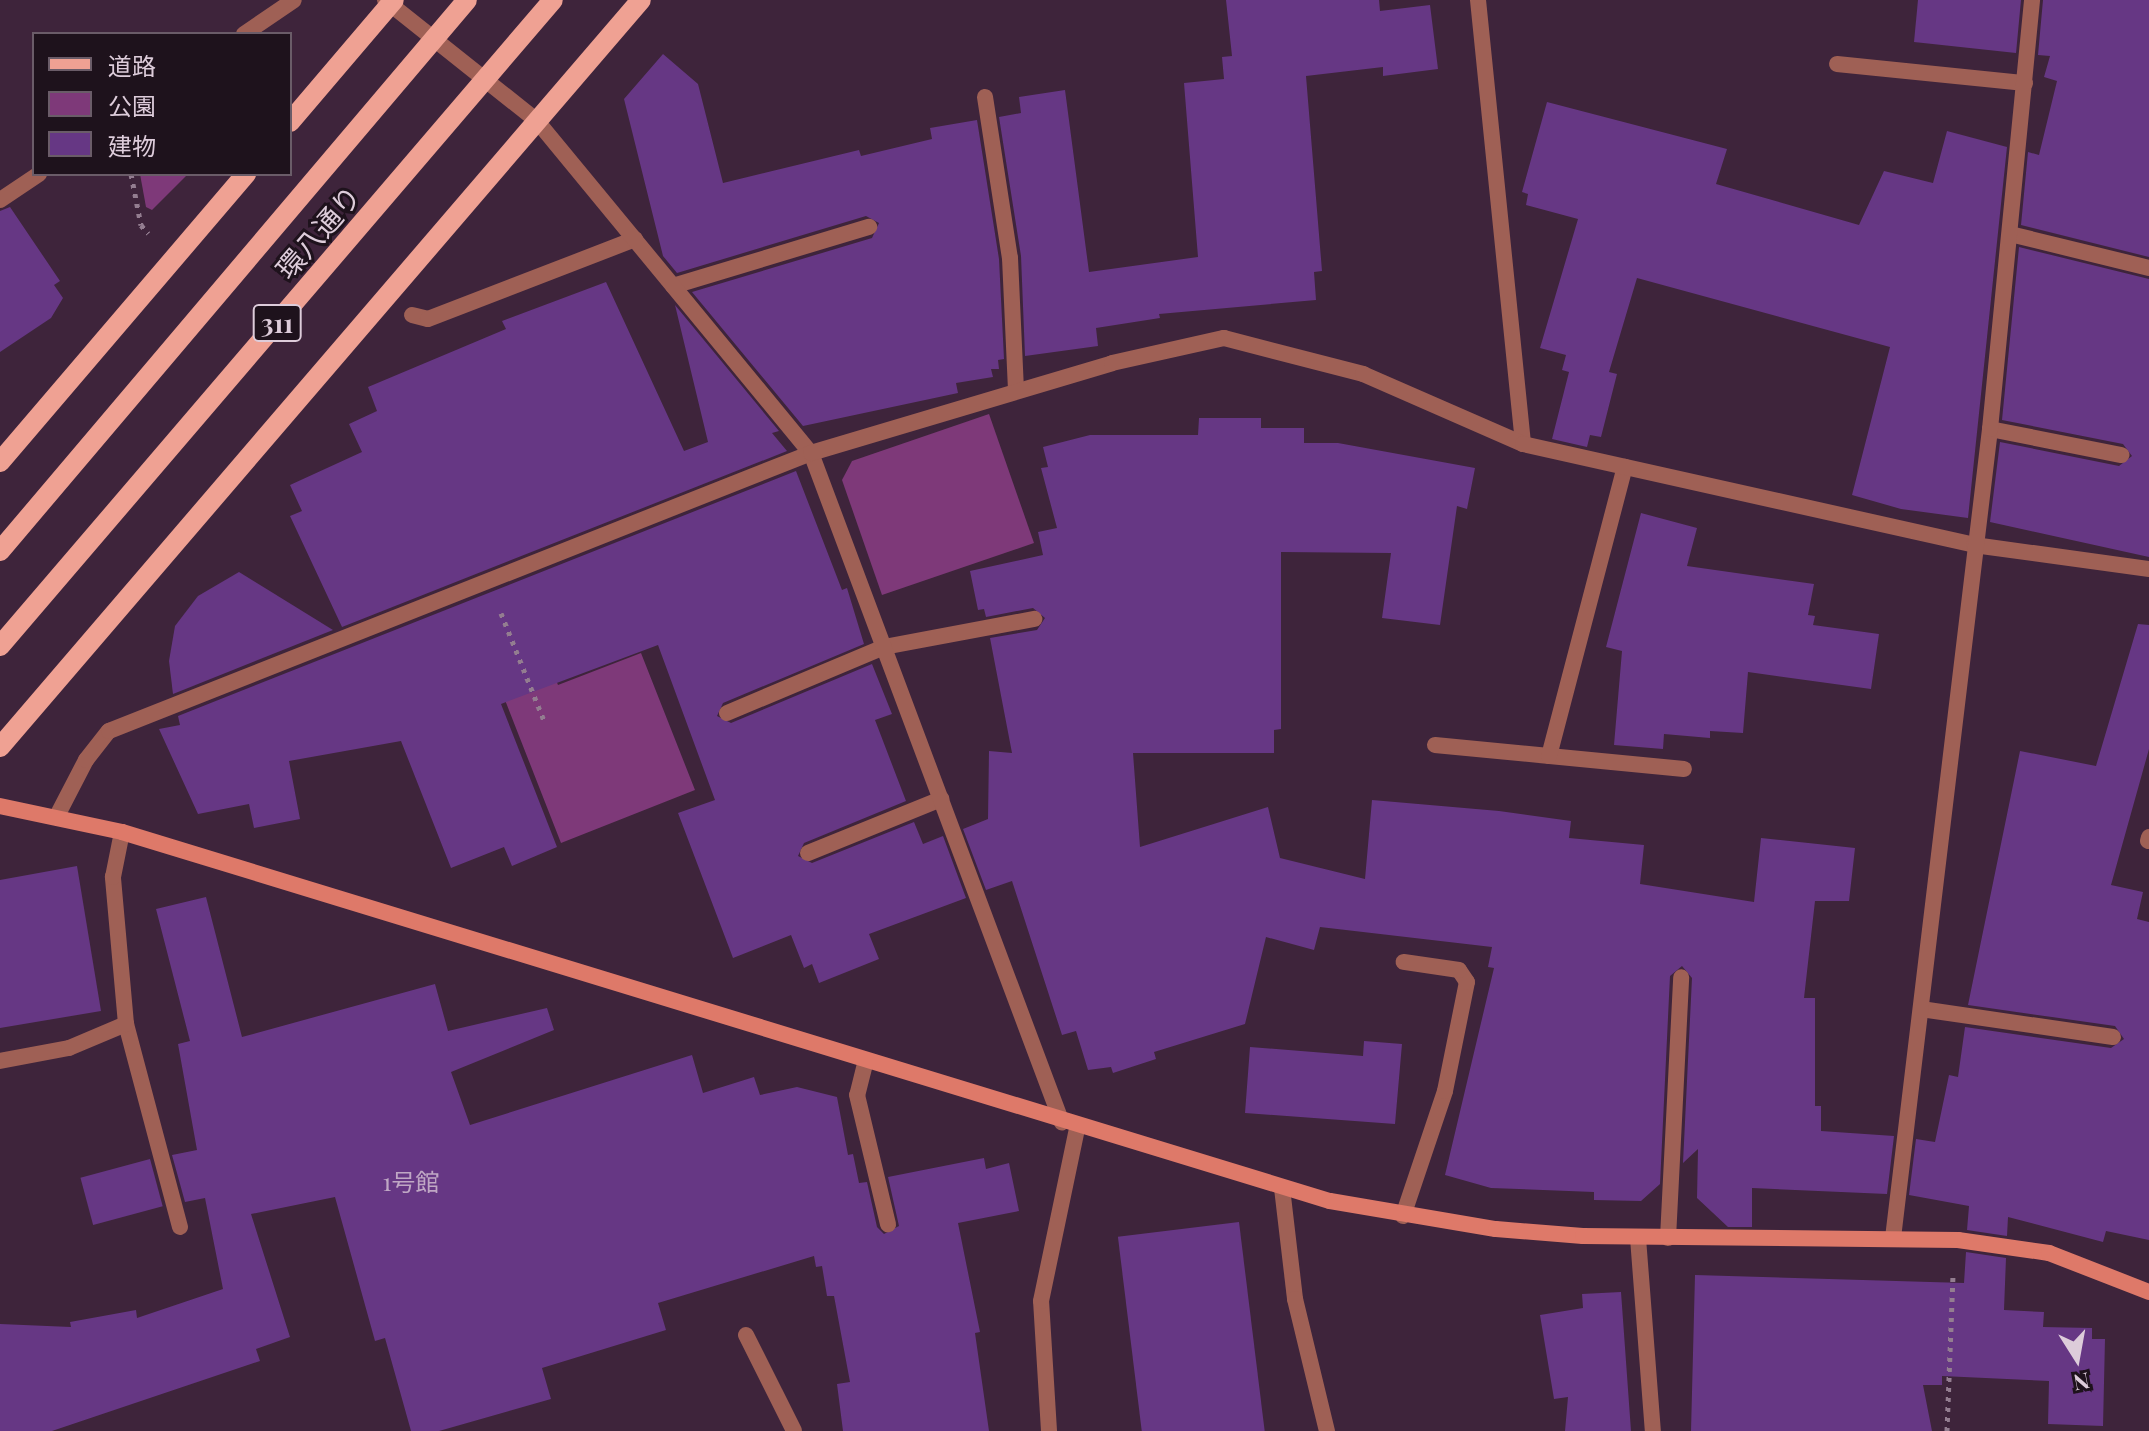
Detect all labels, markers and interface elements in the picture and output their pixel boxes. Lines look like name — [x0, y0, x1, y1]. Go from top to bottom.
legend — [32, 32, 292, 176]
text: 道路 — [108, 49, 156, 81]
text: 公園 — [108, 89, 156, 121]
text: 建物 — [108, 129, 156, 161]
street label: 環八通り — [269, 179, 367, 285]
road number: 311 — [251, 301, 303, 345]
house number: 1号館 — [383, 1168, 439, 1196]
north arrow — [2037, 1319, 2117, 1399]
text: N — [2071, 1366, 2092, 1399]

